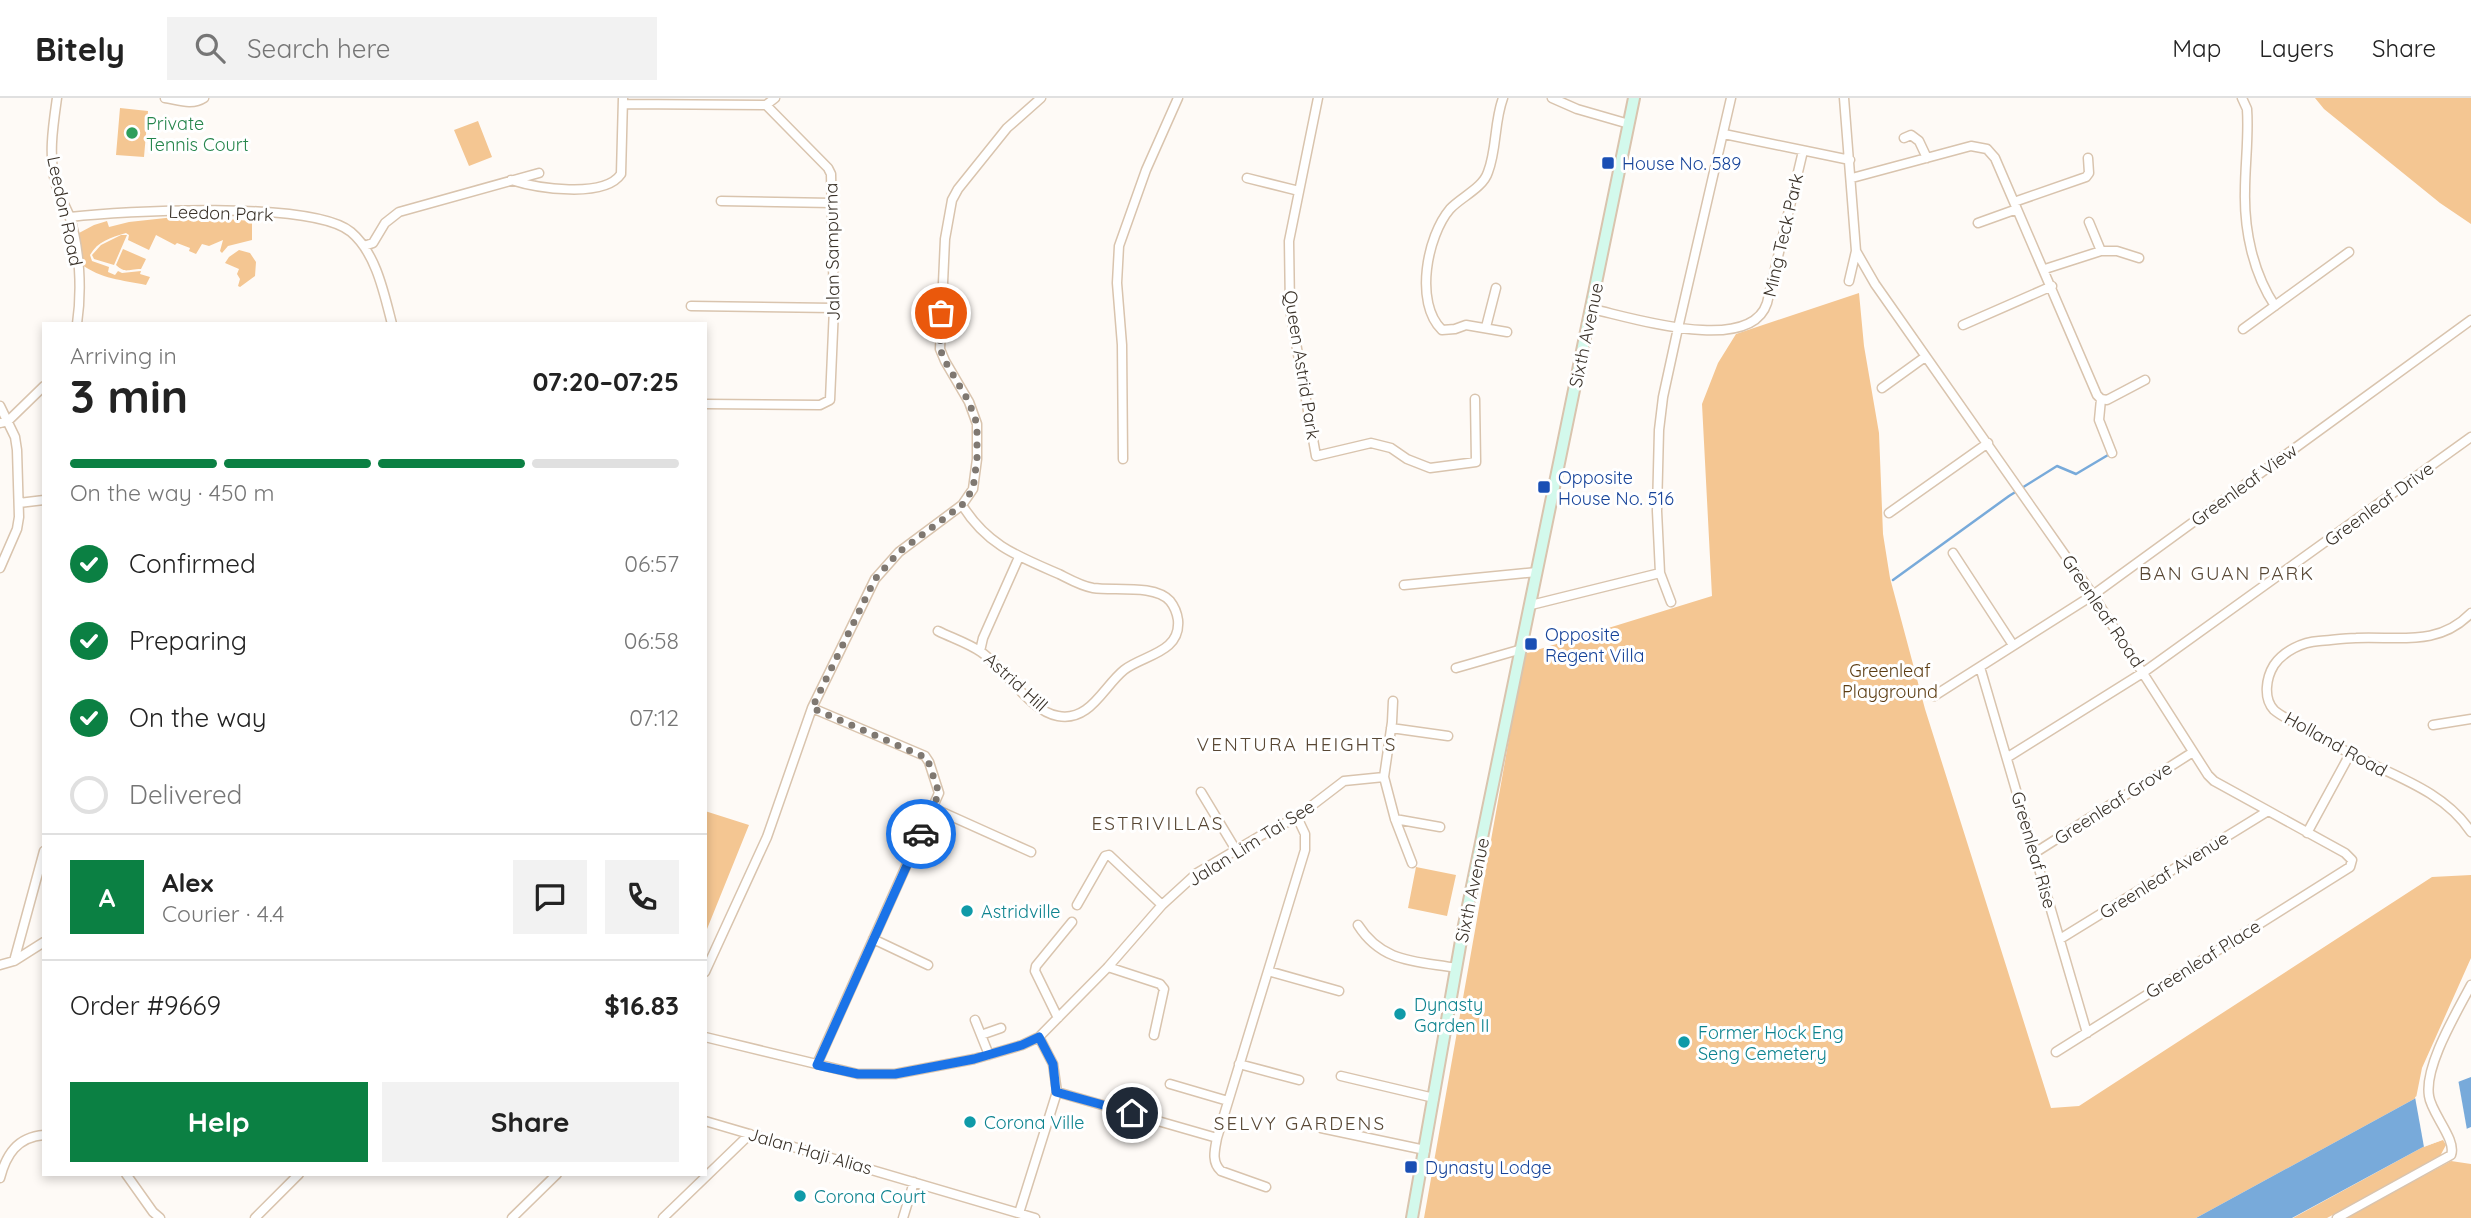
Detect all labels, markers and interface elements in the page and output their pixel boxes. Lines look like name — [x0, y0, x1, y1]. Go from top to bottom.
search box — [167, 17, 657, 80]
text: Bitely — [35, 28, 125, 69]
icon: search — [191, 29, 229, 67]
text: Search here — [247, 32, 391, 65]
text: Map — [2172, 33, 2221, 63]
text: Layers — [2259, 33, 2334, 63]
text: Share — [2372, 33, 2436, 63]
place label: Private Tennis Court — [146, 112, 249, 156]
marker: Private Tennis Court — [124, 125, 140, 141]
place label: House No. 589 — [1622, 152, 1741, 175]
street label: Leedon Road — [42, 154, 88, 268]
marker: House No. 589 — [1600, 155, 1616, 171]
street label: Ming Teck Park — [1758, 171, 1808, 299]
street label: Jalan Sampurna — [819, 183, 845, 321]
street label: Leedon Park — [168, 200, 274, 226]
street label: Sixth Avenue — [1564, 281, 1608, 389]
pin — [911, 283, 971, 343]
street label: Queen Astrid Park — [1279, 289, 1325, 441]
icon: bag — [922, 294, 960, 332]
text: Arriving in — [70, 341, 177, 370]
text: 07:20–07:25 — [532, 365, 679, 398]
text: 3 min — [70, 367, 188, 425]
street label: Greenleaf View — [2186, 439, 2302, 531]
street label: Greenleaf Drive — [2320, 457, 2438, 551]
place label: Opposite House No. 516 — [1558, 466, 1674, 510]
text: On the way · 450 m — [70, 478, 275, 507]
marker: Opposite House No. 516 — [1536, 479, 1552, 495]
icon: check — [70, 545, 108, 583]
text: Confirmed — [129, 547, 256, 580]
text: 06:57 — [624, 549, 679, 578]
street label: Greenleaf Road — [2057, 550, 2149, 672]
district label: BAN GUAN PARK — [2139, 561, 2315, 585]
icon: check — [70, 622, 108, 660]
place label: Opposite Regent Villa — [1545, 623, 1645, 667]
text: Preparing — [129, 624, 247, 657]
text: 06:58 — [624, 626, 679, 655]
marker: Opposite Regent Villa — [1523, 636, 1539, 652]
street label: Astrid Hill — [979, 647, 1053, 717]
park label: Greenleaf Playground — [1842, 659, 1938, 703]
icon: check — [70, 699, 108, 737]
text: On the way — [129, 701, 267, 734]
text: 07:12 — [629, 703, 679, 732]
street label: Holland Road — [2281, 706, 2391, 782]
district label: VENTURA HEIGHTS — [1197, 732, 1397, 756]
street label: Greenleaf Grove — [2050, 756, 2176, 850]
text: Delivered — [129, 778, 242, 811]
street label: Greenleaf Rise — [2006, 789, 2062, 911]
street label: Jalan Lim Tai See — [1183, 795, 1319, 891]
courier — [886, 799, 956, 869]
district label: ESTRIVILLAS — [1092, 811, 1225, 835]
icon: car — [902, 815, 940, 853]
street label: Greenleaf Avenue — [2095, 826, 2233, 924]
street label: Sixth Avenue — [1450, 836, 1494, 944]
button: chat — [513, 860, 587, 934]
button: phone — [605, 860, 679, 934]
text: Alex — [162, 866, 213, 899]
text: A — [99, 881, 115, 914]
text: Courier · 4.4 — [162, 899, 284, 928]
place label: Astridville — [981, 900, 1061, 923]
marker: Astridville — [959, 903, 975, 919]
street label: Greenleaf Place — [2141, 914, 2265, 1004]
text: Order #9669 — [70, 989, 221, 1022]
text: $16.83 — [604, 989, 679, 1022]
place label: Dynasty Garden II — [1414, 993, 1490, 1037]
marker: Dynasty Garden II — [1392, 1006, 1408, 1022]
place label: Former Hock Eng Seng Cemetery — [1698, 1021, 1844, 1065]
marker: Former Hock Eng Seng Cemetery — [1676, 1034, 1692, 1050]
button: Help — [70, 1082, 368, 1162]
button: Share — [382, 1082, 679, 1162]
pin — [1102, 1083, 1162, 1143]
icon: home — [1113, 1094, 1151, 1132]
place label: Corona Ville — [984, 1111, 1084, 1134]
district label: SELVY GARDENS — [1214, 1111, 1386, 1135]
marker: Corona Ville — [962, 1114, 978, 1130]
street label: Jalan Haji Alias — [745, 1122, 875, 1180]
place label: Dynasty Lodge — [1425, 1156, 1552, 1179]
marker: Dynasty Lodge — [1403, 1159, 1419, 1175]
place label: Corona Court — [814, 1185, 926, 1208]
marker: Corona Court — [792, 1188, 808, 1204]

